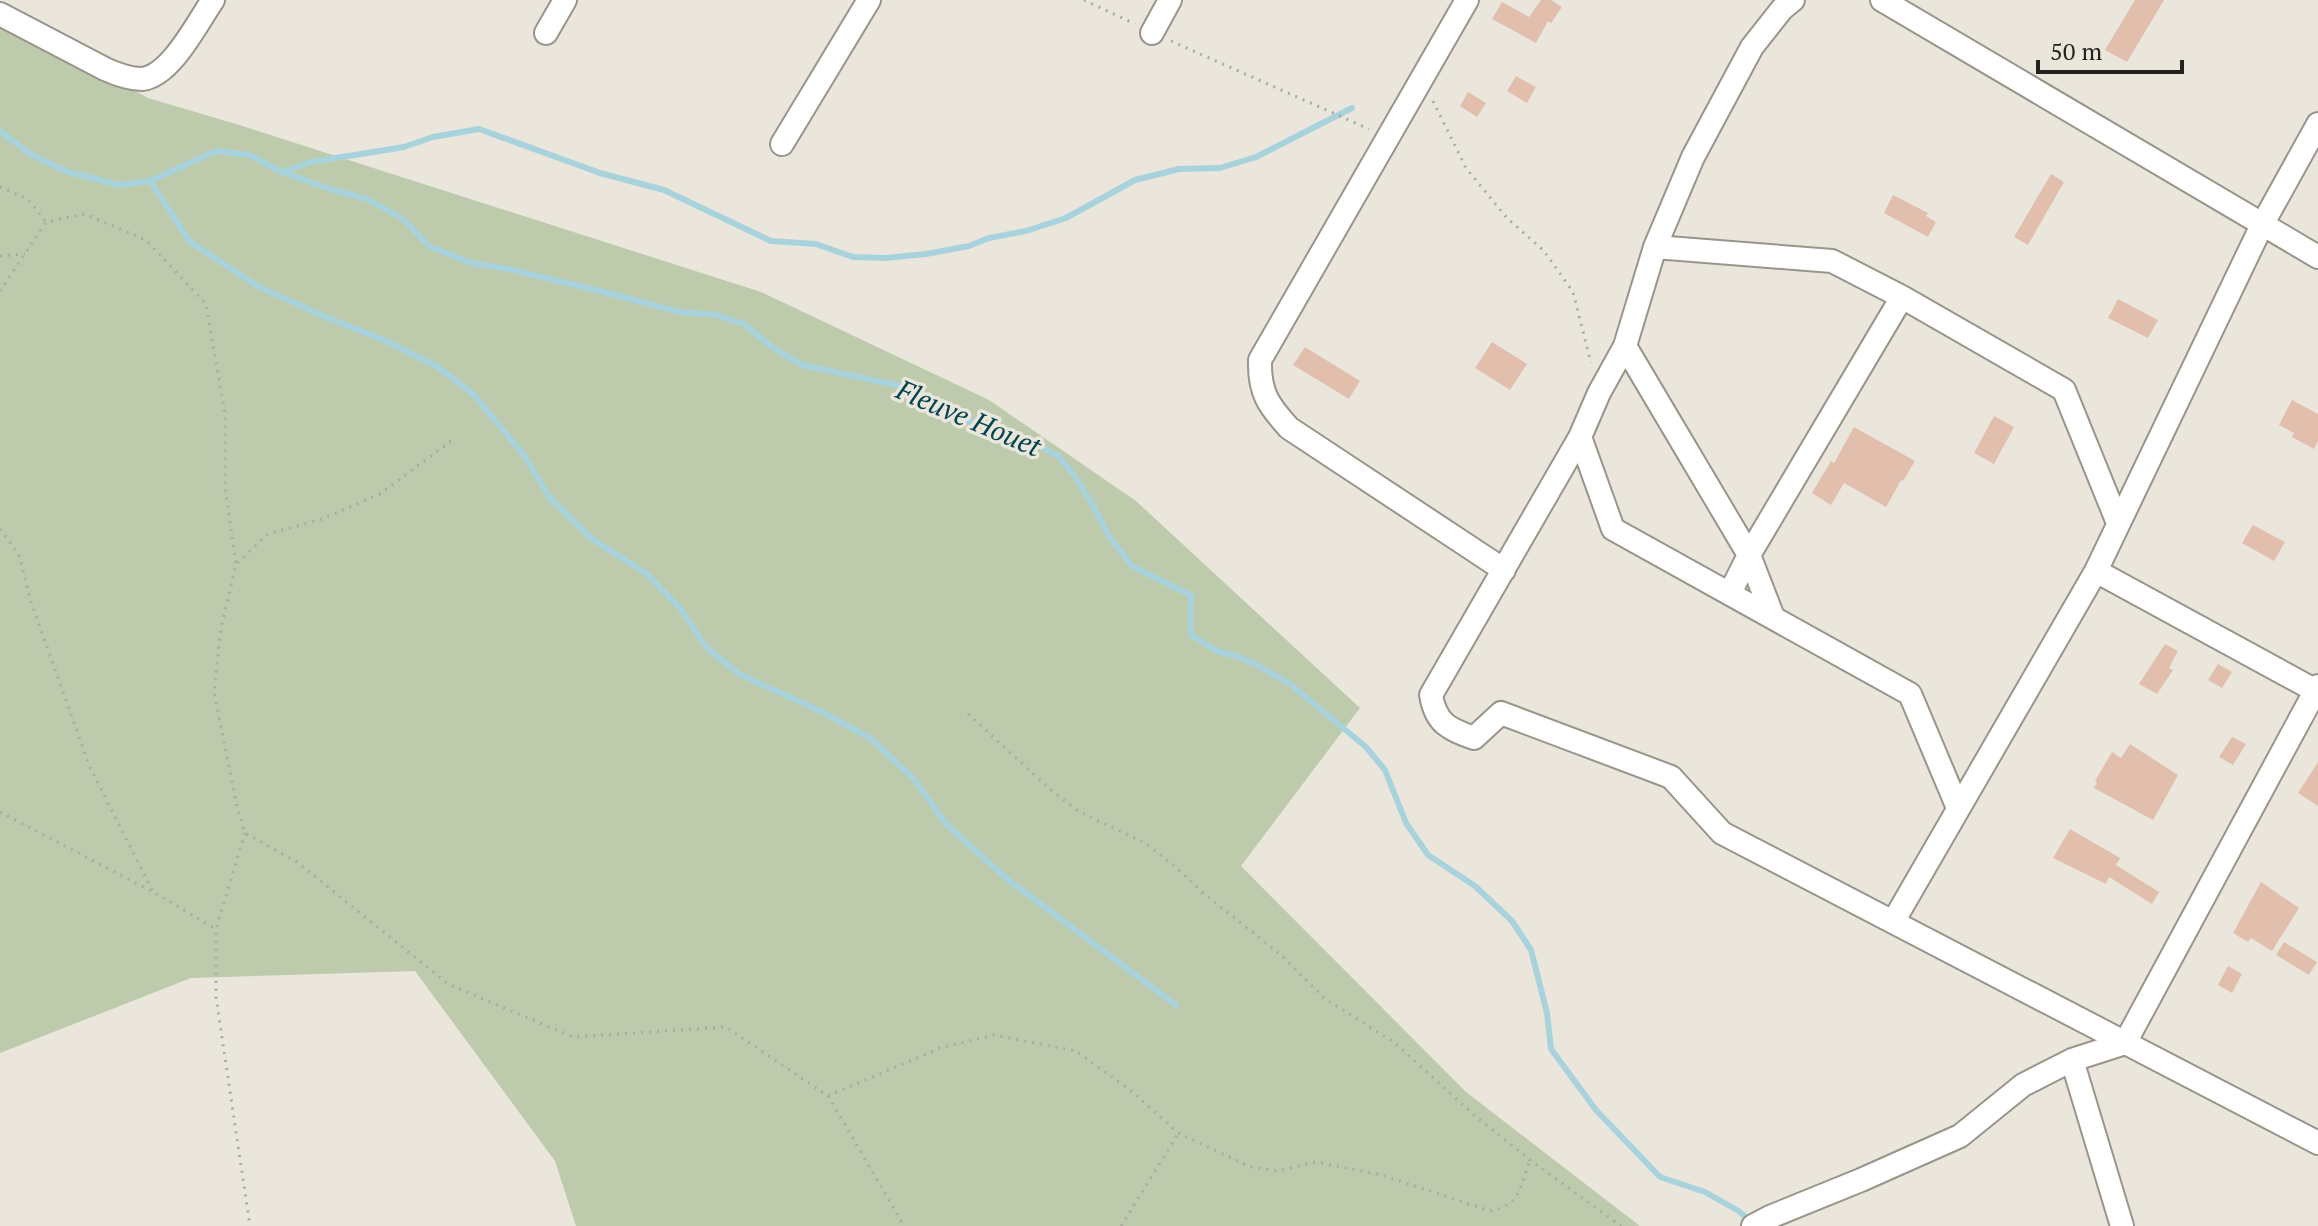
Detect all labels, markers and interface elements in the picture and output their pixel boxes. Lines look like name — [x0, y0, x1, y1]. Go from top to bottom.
scale bar — [2038, 24, 2182, 74]
text: 50 m — [2050, 35, 2102, 67]
water label: Fleuve Houet — [890, 370, 1048, 465]

